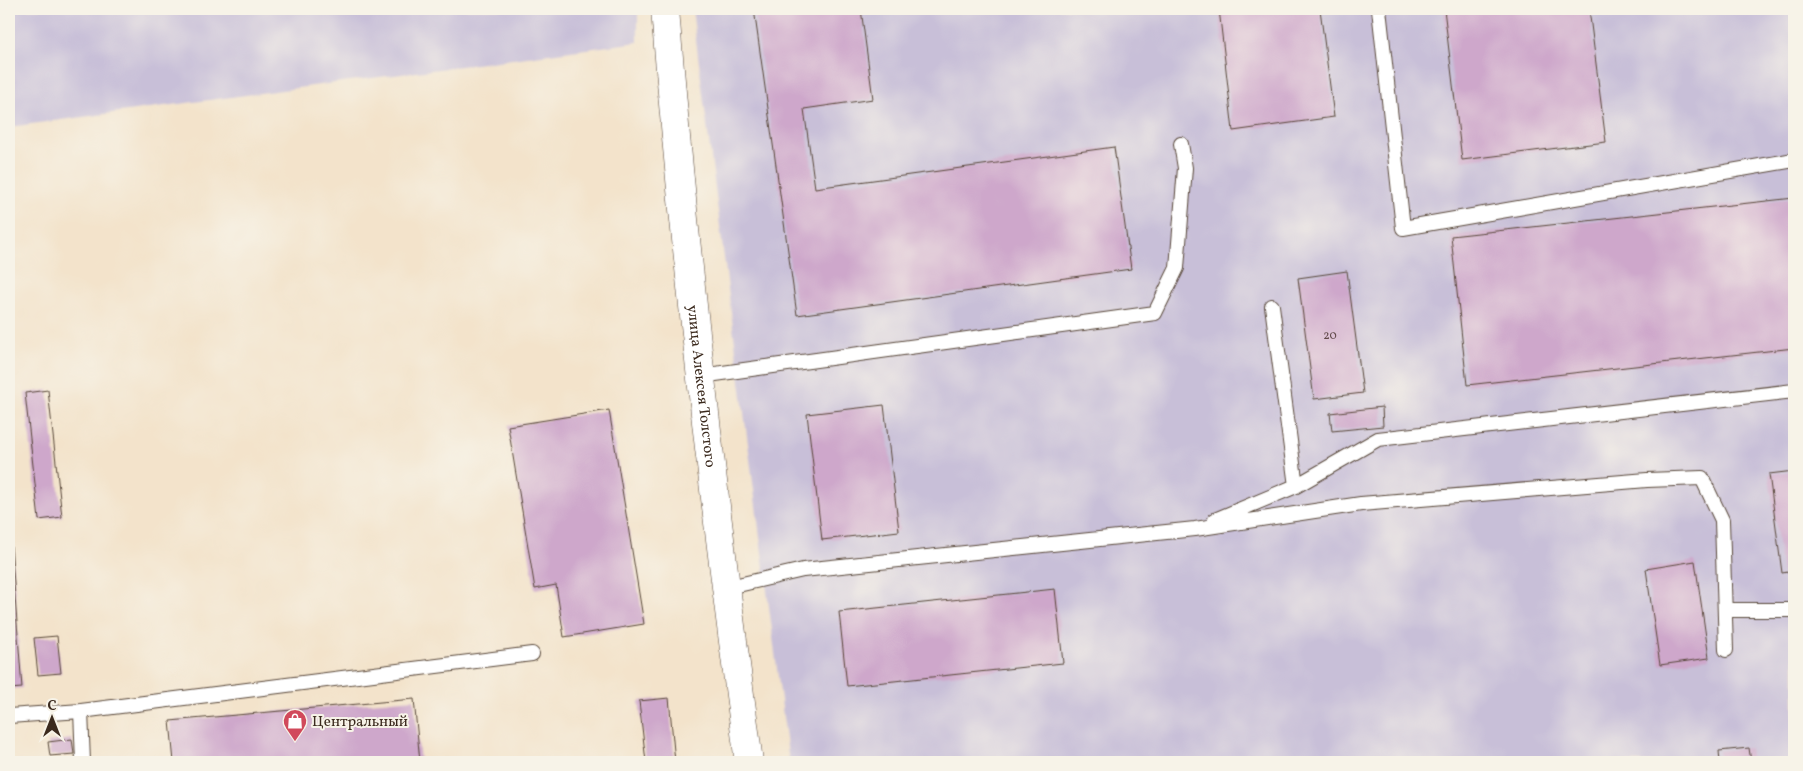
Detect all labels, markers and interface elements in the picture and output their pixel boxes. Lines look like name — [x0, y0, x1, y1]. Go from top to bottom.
street label: улица Алексея Толстого — [681, 304, 720, 469]
house number: 20 — [1323, 328, 1337, 344]
north arrow — [28, 694, 78, 744]
text: С — [47, 697, 57, 716]
shop icon: Центральный — [282, 708, 308, 742]
place label: Центральный — [312, 712, 408, 733]

